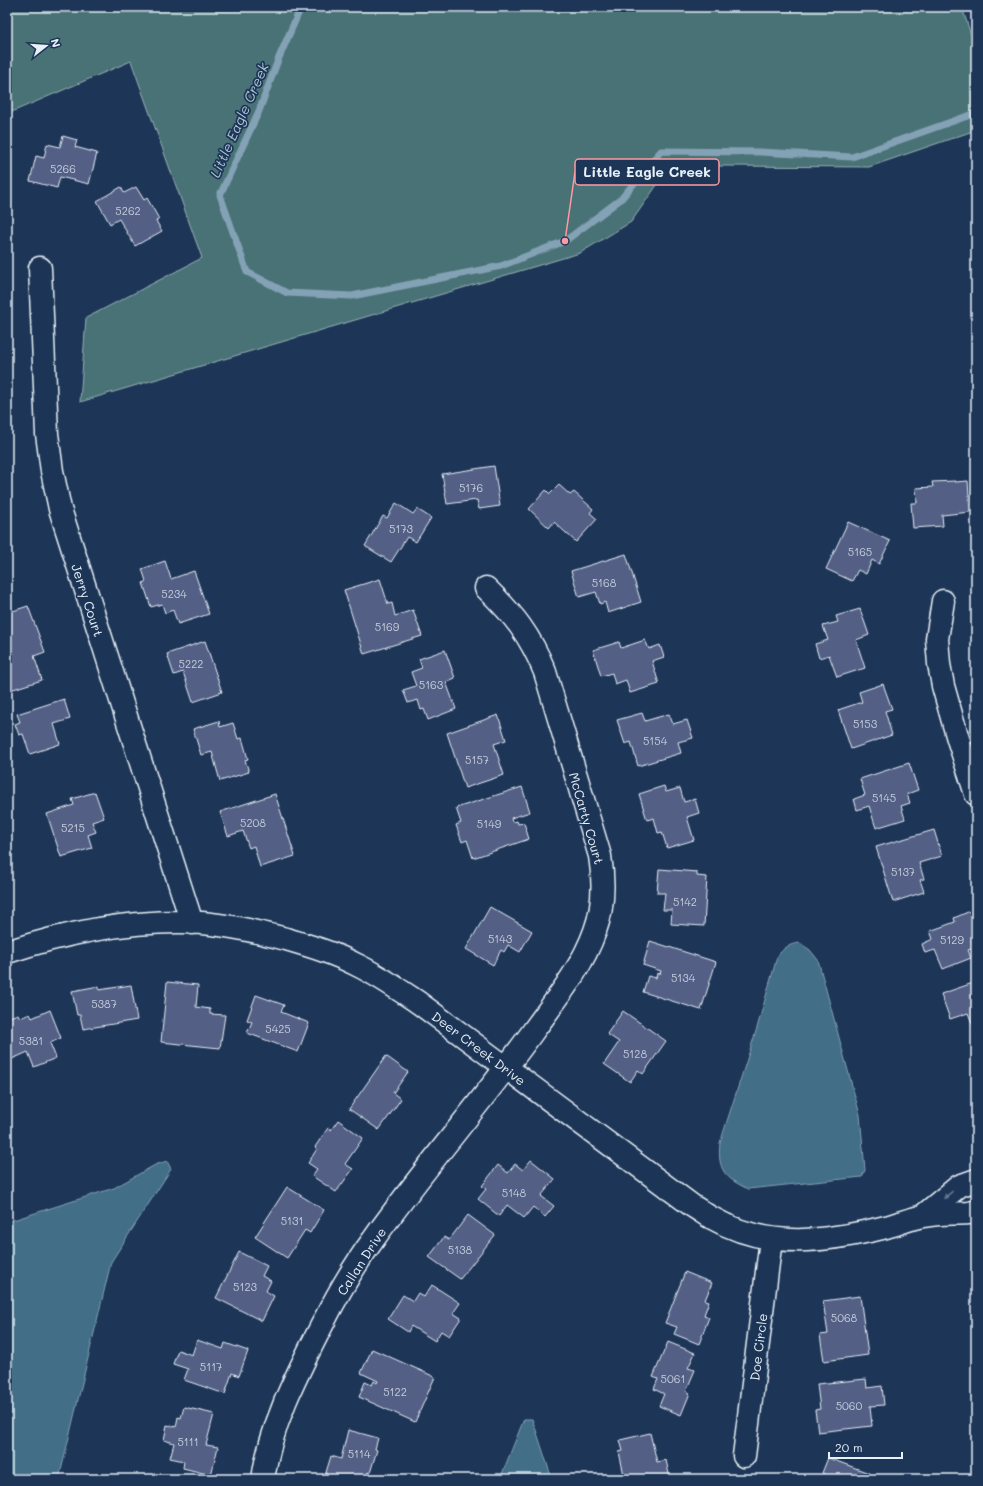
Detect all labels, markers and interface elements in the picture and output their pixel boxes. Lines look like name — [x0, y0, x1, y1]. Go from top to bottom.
north arrow — [26, 26, 66, 66]
text: N — [48, 37, 64, 49]
water label: Little Eagle Creek — [205, 59, 273, 180]
callout: Little Eagle Creek — [575, 159, 719, 185]
house number: 5266 — [50, 161, 76, 176]
text: Little Eagle Creek — [583, 162, 711, 181]
house number: 5262 — [115, 203, 141, 218]
house number: 5176 — [459, 480, 483, 495]
house number: 5173 — [389, 521, 413, 536]
house number: 5165 — [848, 544, 872, 559]
street label: Jerry Court — [68, 561, 108, 639]
house number: 5168 — [592, 575, 617, 590]
house number: 5234 — [161, 586, 187, 601]
house number: 5169 — [375, 619, 400, 634]
house number: 5222 — [179, 656, 203, 671]
house number: 5163 — [419, 677, 444, 692]
house number: 5153 — [853, 716, 878, 731]
house number: 5154 — [643, 733, 668, 748]
house number: 5157 — [465, 752, 489, 767]
street label: McCarty Court — [566, 770, 608, 866]
house number: 5145 — [872, 790, 896, 805]
house number: 5208 — [240, 815, 266, 830]
house number: 5149 — [477, 816, 502, 831]
house number: 5215 — [61, 820, 85, 835]
house number: 5137 — [891, 864, 915, 879]
house number: 5142 — [673, 894, 697, 909]
house number: 5143 — [488, 931, 513, 946]
house number: 5129 — [940, 932, 964, 947]
house number: 5134 — [671, 970, 696, 985]
house number: 5387 — [91, 996, 117, 1011]
street label: Deer Creek Drive — [429, 1007, 529, 1089]
house number: 5425 — [265, 1021, 291, 1036]
house number: 5381 — [19, 1033, 43, 1048]
house number: 5128 — [623, 1046, 647, 1061]
house number: 5148 — [502, 1185, 527, 1200]
one-way arrow — [943, 1190, 954, 1199]
house number: 5131 — [281, 1213, 303, 1228]
street label: Callan Drive — [333, 1224, 389, 1298]
house number: 5138 — [448, 1242, 473, 1257]
house number: 5123 — [233, 1279, 258, 1294]
house number: 5068 — [831, 1310, 858, 1325]
street label: Doe Circle — [745, 1312, 771, 1382]
house number: 5117 — [200, 1359, 222, 1374]
house number: 5061 — [661, 1371, 685, 1386]
house number: 5122 — [383, 1384, 407, 1399]
house number: 5060 — [836, 1398, 863, 1413]
house number: 5111 — [177, 1434, 199, 1449]
scale bar — [829, 1434, 902, 1460]
text: 20 m — [835, 1439, 863, 1455]
house number: 5114 — [348, 1446, 371, 1461]

